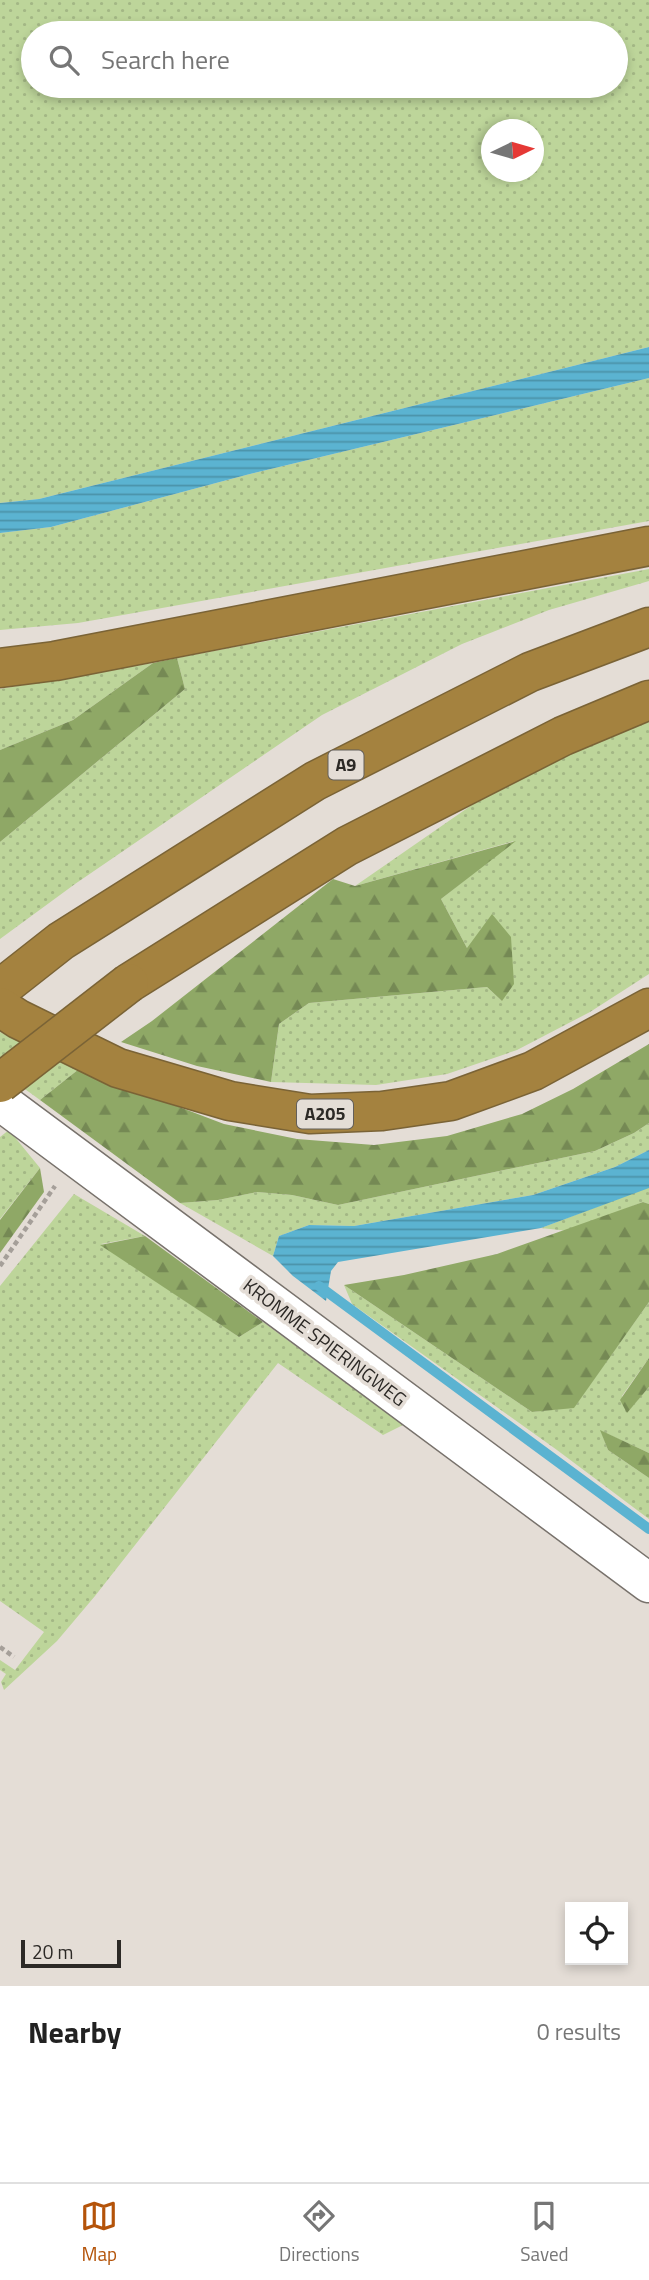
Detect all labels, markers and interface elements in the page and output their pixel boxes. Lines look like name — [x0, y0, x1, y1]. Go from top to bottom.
search box — [21, 21, 628, 98]
text: Search here — [101, 40, 230, 79]
icon: search — [45, 41, 83, 79]
north arrow — [481, 119, 544, 182]
road number: A9 — [328, 750, 364, 780]
road number: A205 — [297, 1100, 353, 1128]
street label: KROMME SPIERINGWEG — [237, 1270, 413, 1413]
map controls — [565, 1902, 628, 1965]
button: locate — [565, 1902, 628, 1965]
scale bar — [21, 1937, 121, 1969]
text: 20 m — [32, 1937, 73, 1966]
text: Nearby — [28, 2009, 121, 2055]
text: 0 results — [537, 2014, 621, 2049]
tab: Map — [80, 2197, 118, 2268]
tab: Directions — [279, 2197, 360, 2268]
tab: Saved — [520, 2197, 569, 2268]

